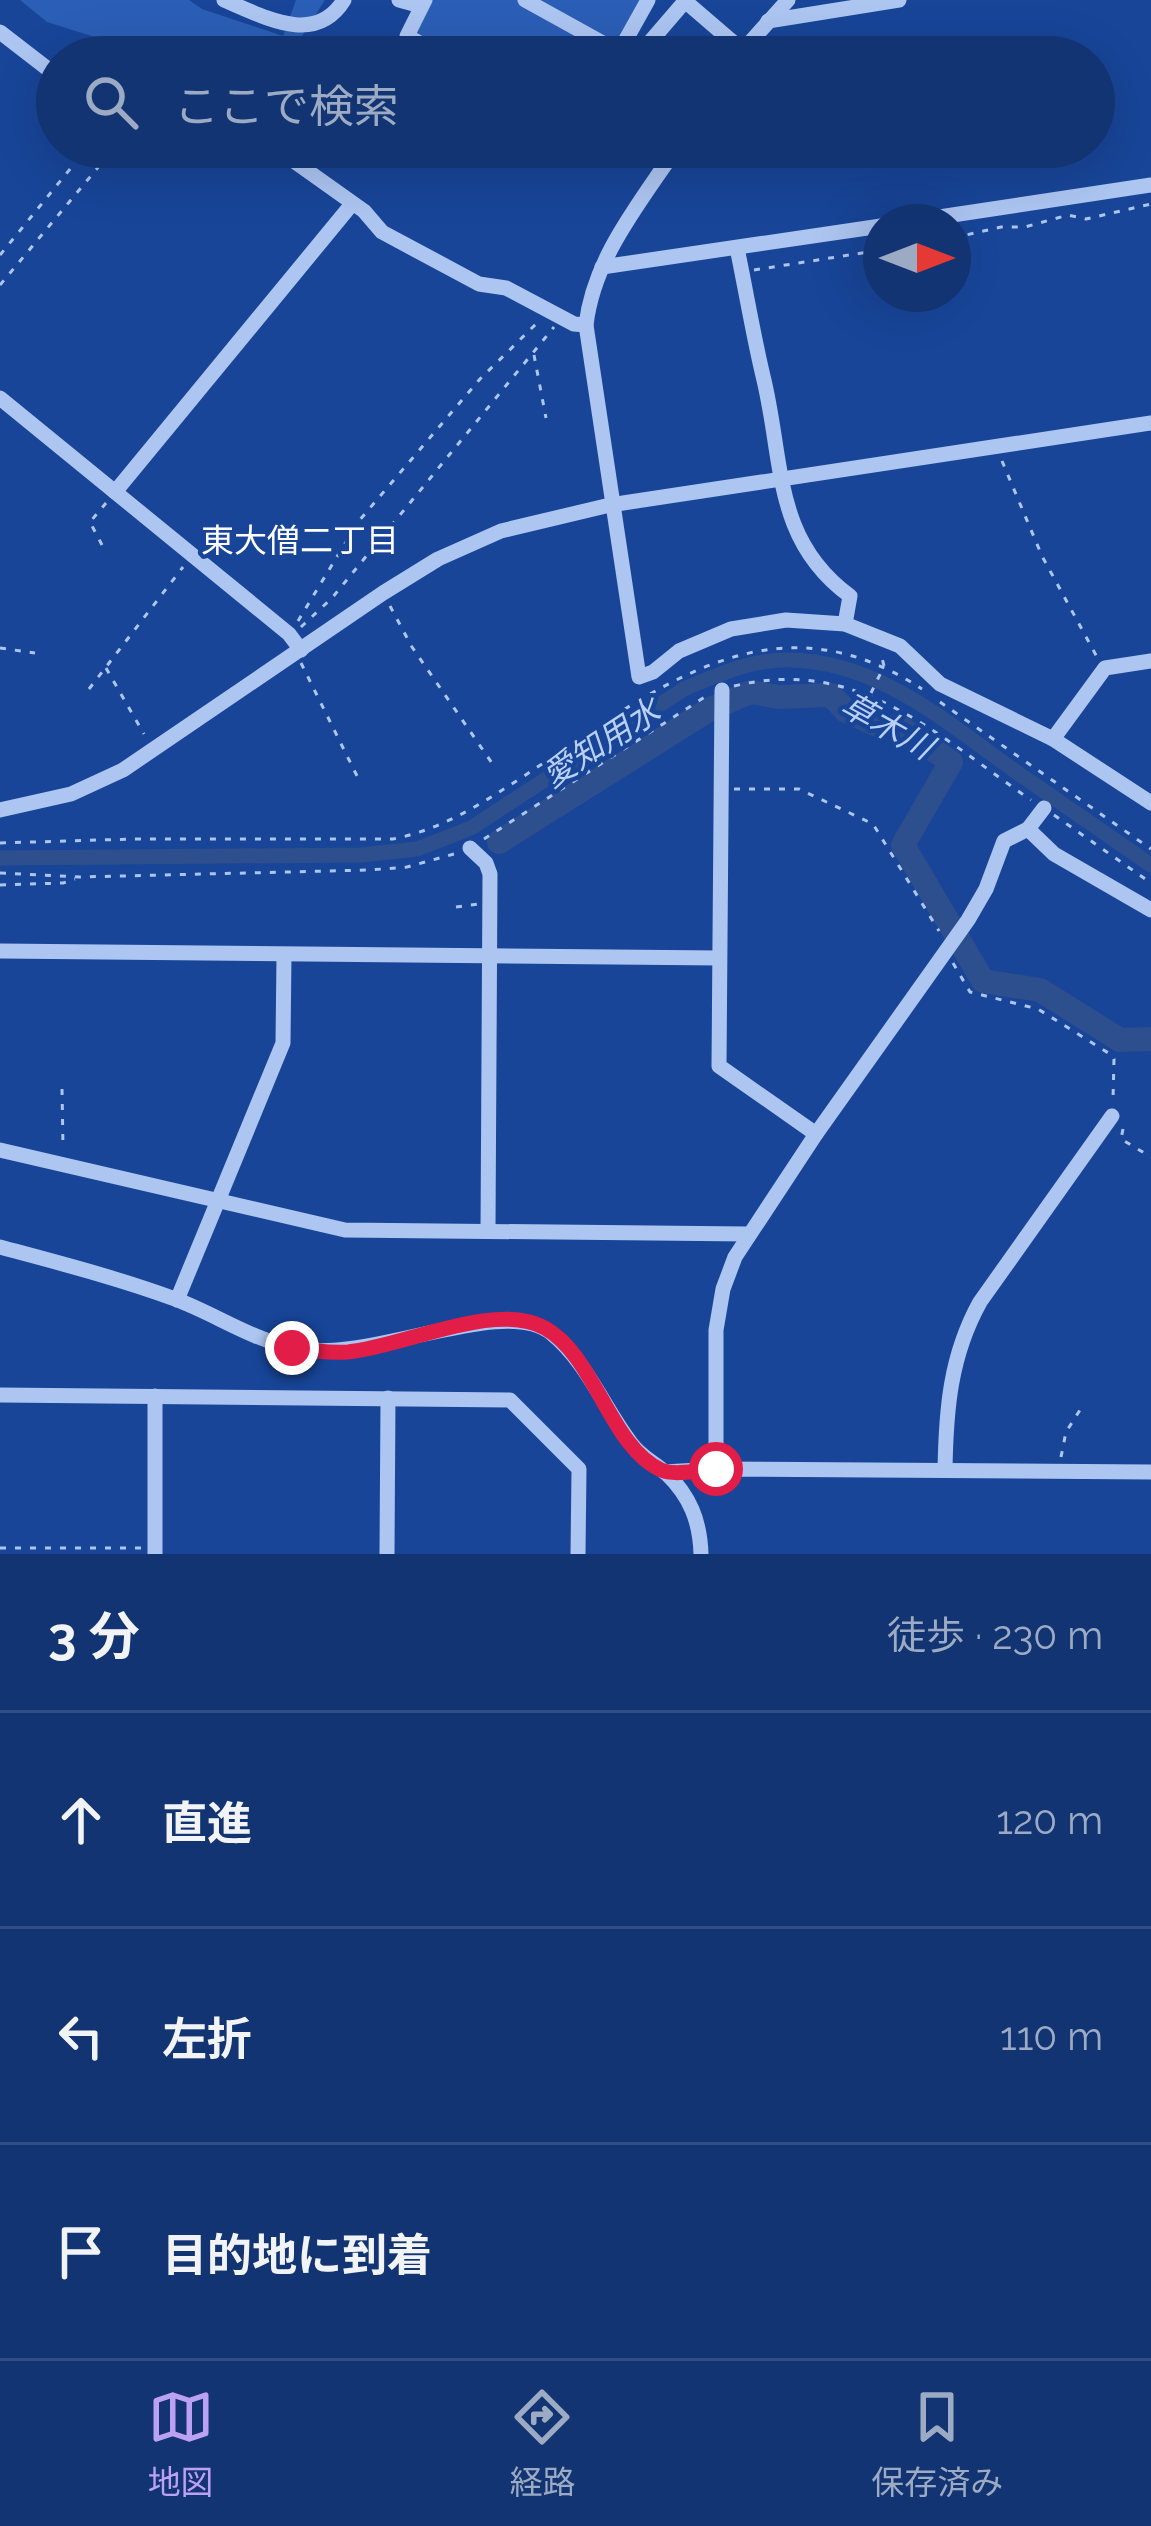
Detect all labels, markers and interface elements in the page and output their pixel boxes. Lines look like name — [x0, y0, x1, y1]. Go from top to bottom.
search box — [36, 36, 1115, 168]
icon: search — [78, 69, 144, 135]
text: ここで検索 — [174, 80, 399, 133]
north arrow — [863, 204, 971, 312]
district label: 東大僧二丁目 — [201, 521, 399, 560]
water label: 草木川 — [834, 685, 942, 769]
water label: 愛知用水 — [535, 689, 669, 795]
route end — [265, 1321, 319, 1375]
route start — [689, 1442, 743, 1496]
text: 3 分 — [48, 1606, 140, 1666]
text: 徒歩 · 230 m — [887, 1612, 1103, 1658]
icon: ahead — [48, 1787, 114, 1853]
text: 直進 — [162, 1797, 252, 1850]
text: 120 m — [996, 1797, 1103, 1843]
icon: left — [48, 2003, 114, 2069]
text: 左折 — [162, 2013, 252, 2066]
text: 110 m — [1000, 2013, 1103, 2059]
icon: arrive — [48, 2219, 114, 2285]
text: 目的地に到着 — [162, 2229, 432, 2282]
tab: 地図 — [148, 2384, 214, 2504]
tab: 経路 — [509, 2384, 575, 2504]
tab: 保存済み — [871, 2384, 1003, 2504]

